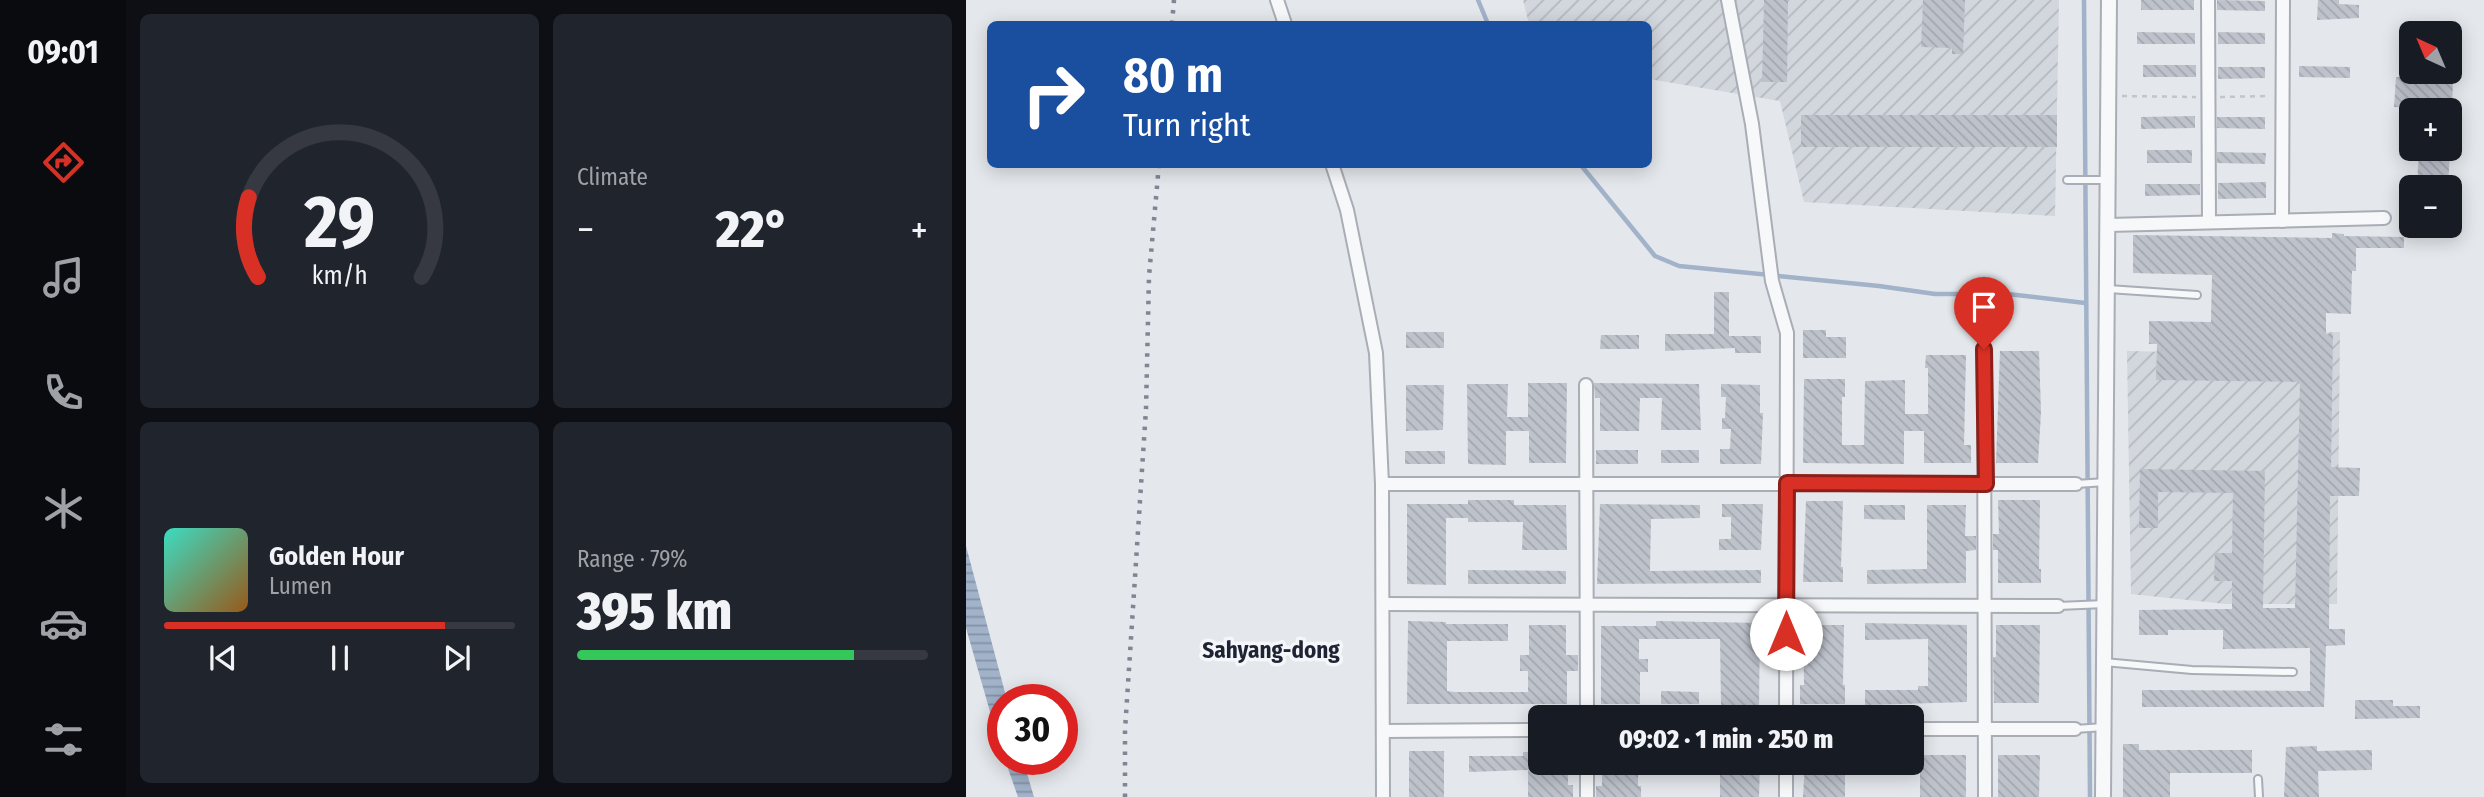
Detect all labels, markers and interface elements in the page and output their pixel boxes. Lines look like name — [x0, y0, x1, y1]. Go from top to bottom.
north arrow — [2399, 21, 2462, 84]
map controls — [2399, 21, 2462, 238]
text: 09:01 — [27, 33, 99, 71]
text: 80 m — [1123, 46, 1223, 105]
icon: right — [1008, 49, 1099, 140]
button: + — [2399, 98, 2462, 161]
text: Turn right — [1123, 106, 1250, 144]
icon: directions — [39, 138, 88, 187]
text: Climate — [577, 163, 648, 191]
button: − — [2399, 175, 2462, 238]
text: 29 — [303, 179, 375, 266]
text: 22° — [716, 198, 789, 261]
text: − — [577, 207, 594, 253]
text: + — [911, 207, 928, 253]
icon: music — [39, 253, 88, 302]
text: km/h — [312, 261, 367, 291]
pin — [1954, 277, 2014, 349]
icon: arrive — [1965, 288, 2003, 326]
icon: phone — [39, 368, 88, 417]
icon: climate — [39, 484, 88, 533]
text: Golden Hour — [269, 541, 404, 572]
text: Range · 79% — [577, 545, 688, 573]
text: Lumen — [269, 572, 332, 600]
text: 395 km — [577, 580, 732, 643]
position arrow — [1749, 597, 1823, 671]
icon: car — [39, 599, 88, 648]
district label: Sahyang-dong — [1202, 636, 1340, 664]
icon: previous — [204, 639, 242, 677]
icon: pause — [321, 639, 359, 677]
icon: next — [438, 639, 476, 677]
speed limit sign: 30 — [987, 684, 1078, 775]
icon: filters — [39, 715, 88, 764]
text: 09:02 · 1 min · 250 m — [1619, 724, 1833, 755]

